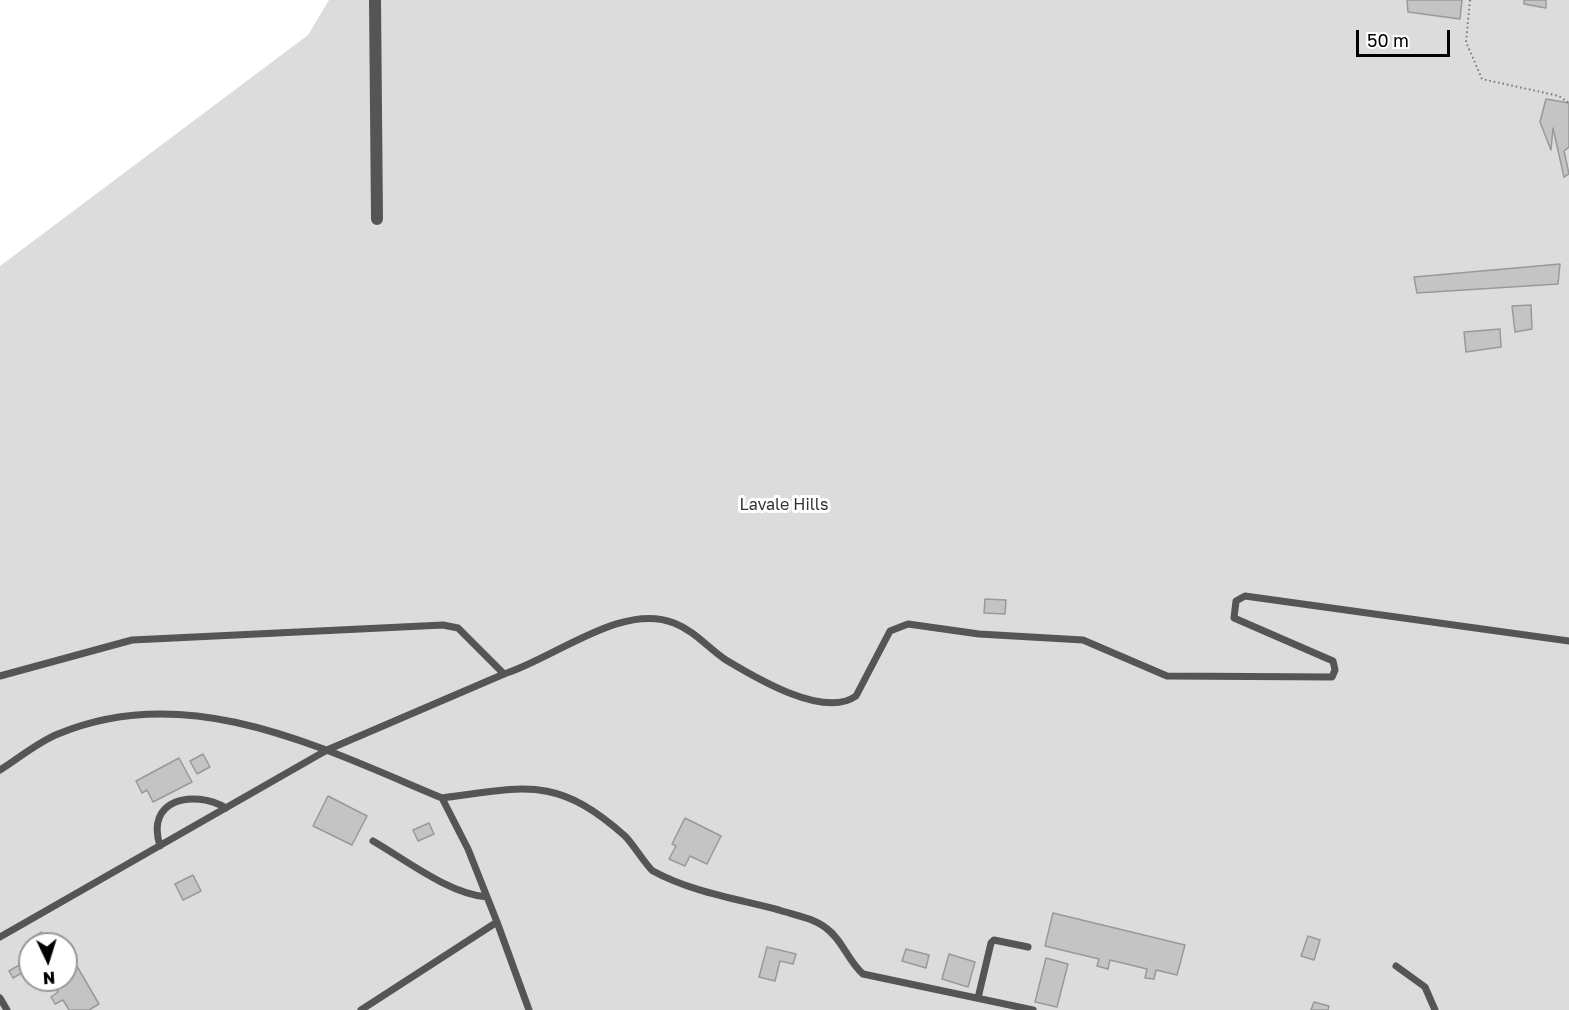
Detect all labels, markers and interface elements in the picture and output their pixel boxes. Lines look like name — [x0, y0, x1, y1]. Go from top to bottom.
scale bar — [1359, 18, 1454, 56]
text: 50 m — [1367, 29, 1409, 51]
park label: Lavale Hills — [740, 495, 828, 515]
north arrow — [18, 932, 78, 992]
text: N — [42, 968, 56, 988]

